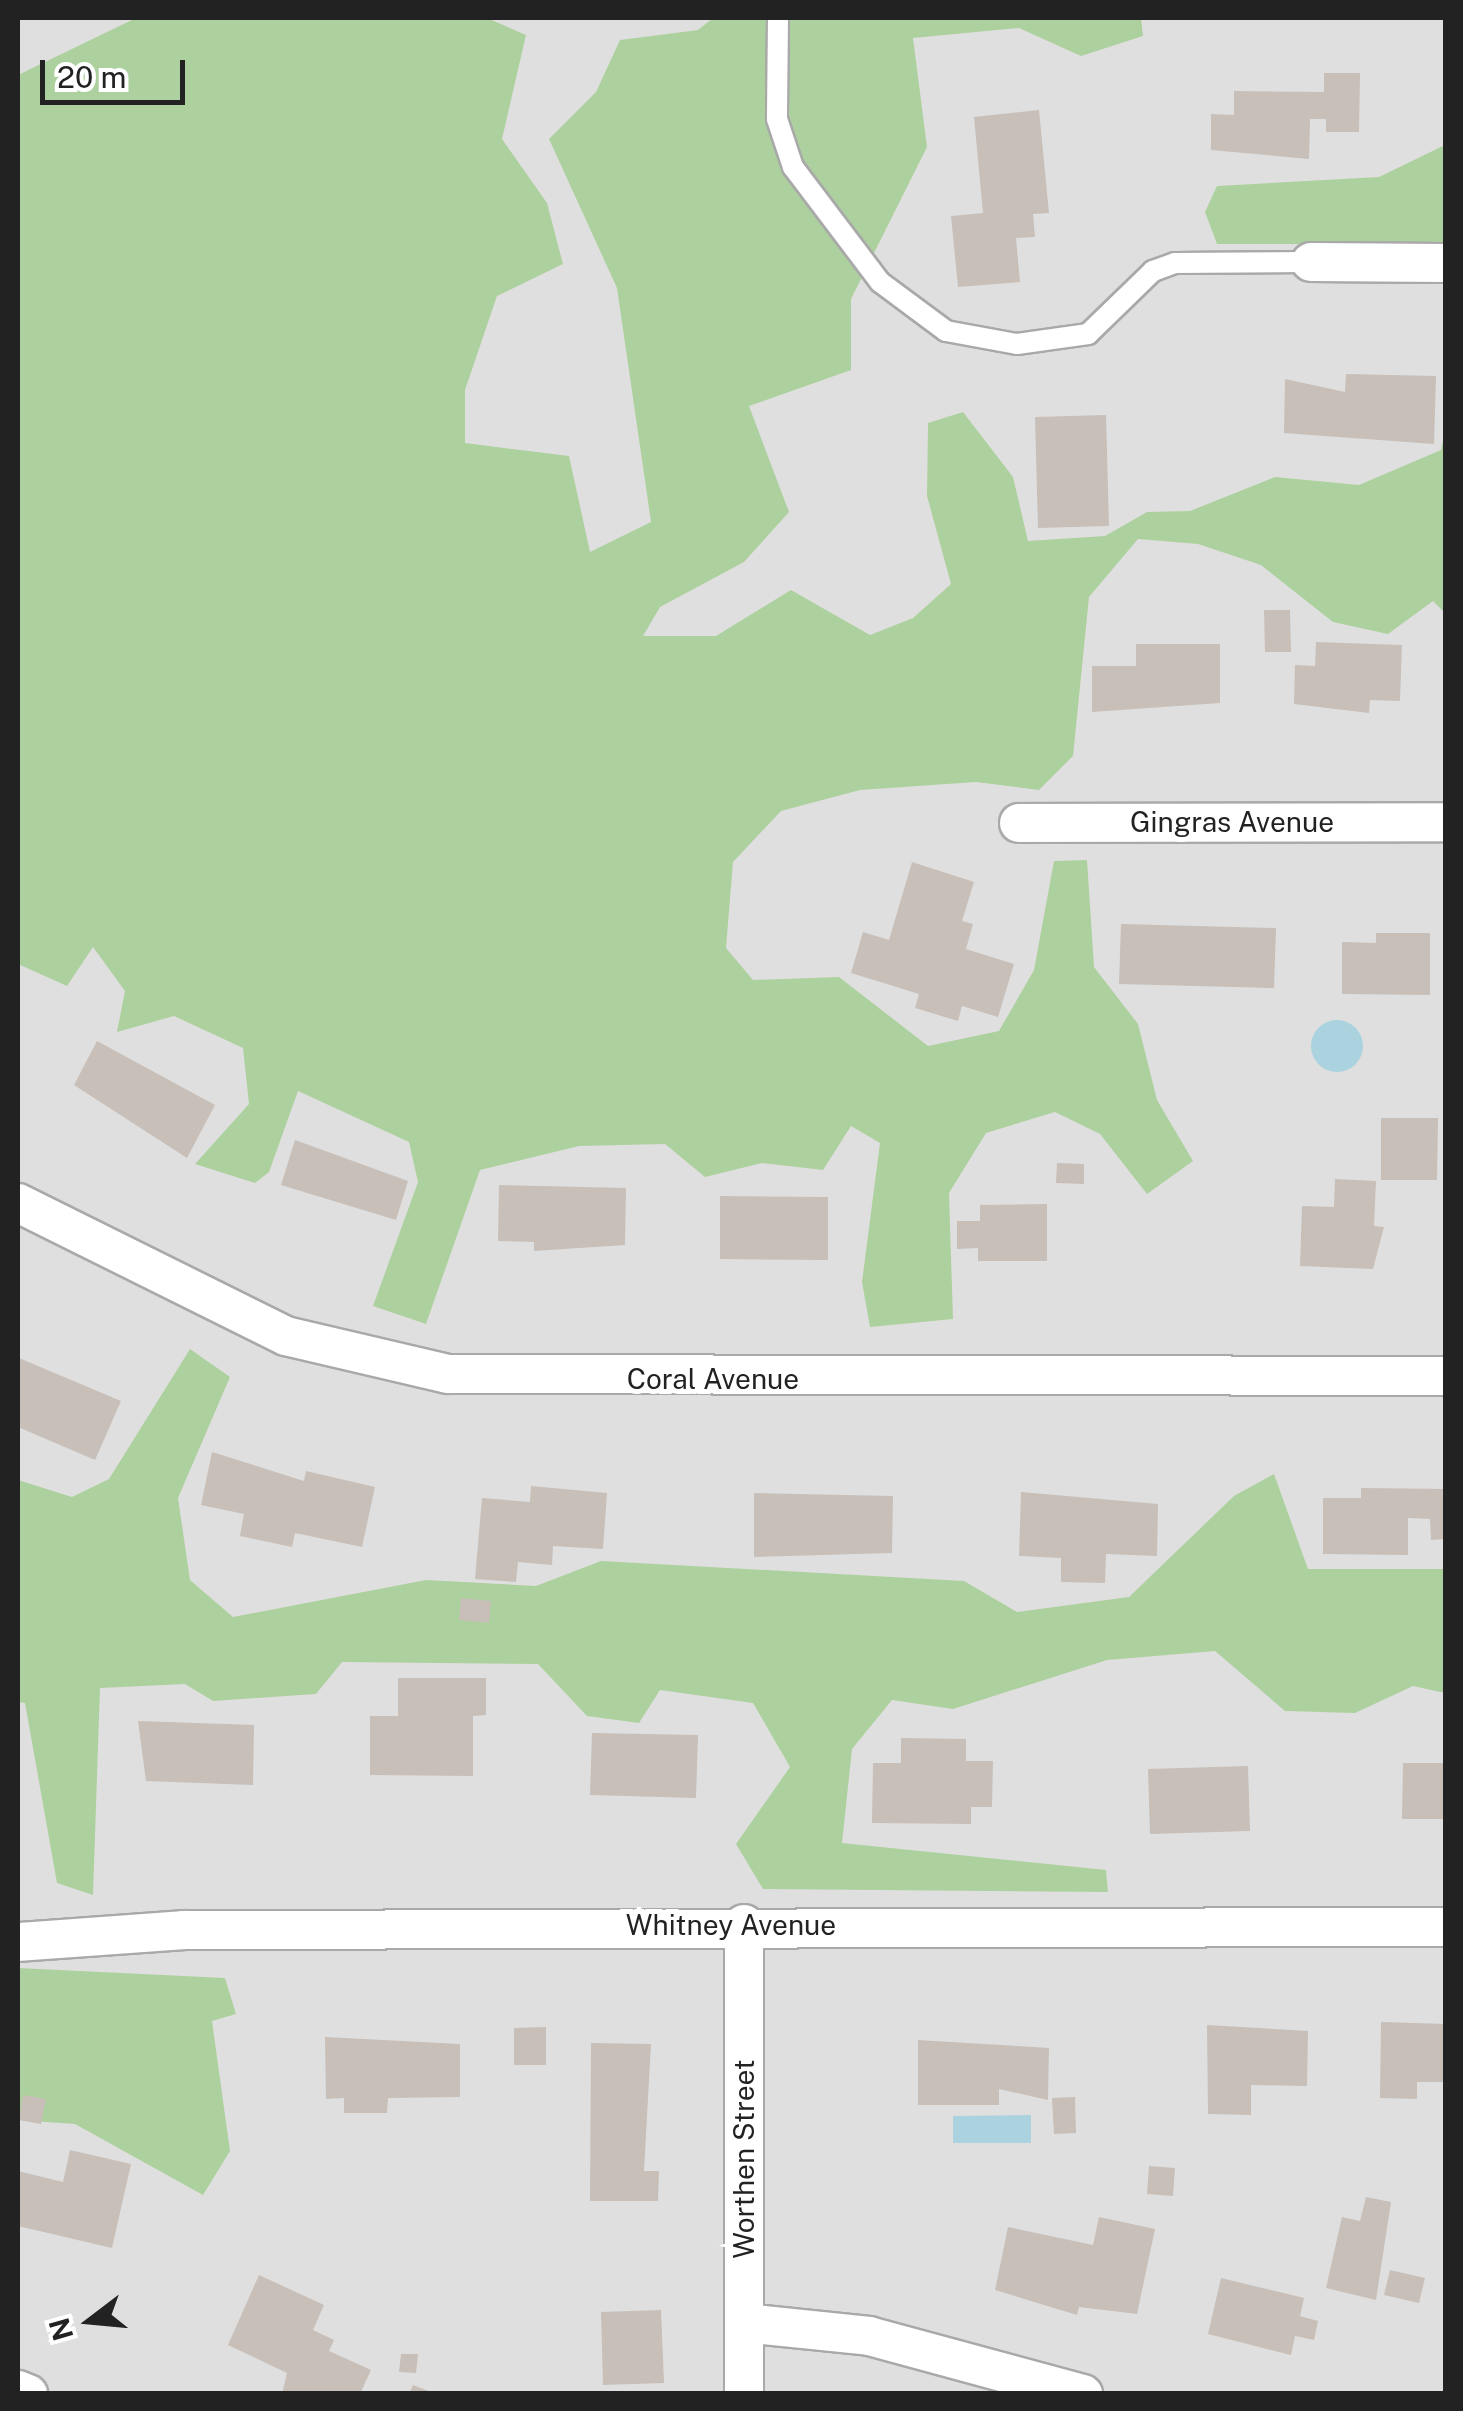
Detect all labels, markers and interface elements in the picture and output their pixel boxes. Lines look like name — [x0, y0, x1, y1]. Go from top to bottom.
scale bar — [45, 40, 190, 102]
text: 20 m — [57, 59, 126, 95]
street label: Gingras Avenue — [1130, 805, 1334, 839]
street label: Coral Avenue — [627, 1362, 799, 1396]
street label: Whitney Avenue — [626, 1908, 836, 1942]
street label: Worthen Street — [727, 2059, 761, 2259]
north arrow — [40, 2271, 140, 2371]
text: N — [42, 2314, 80, 2344]

